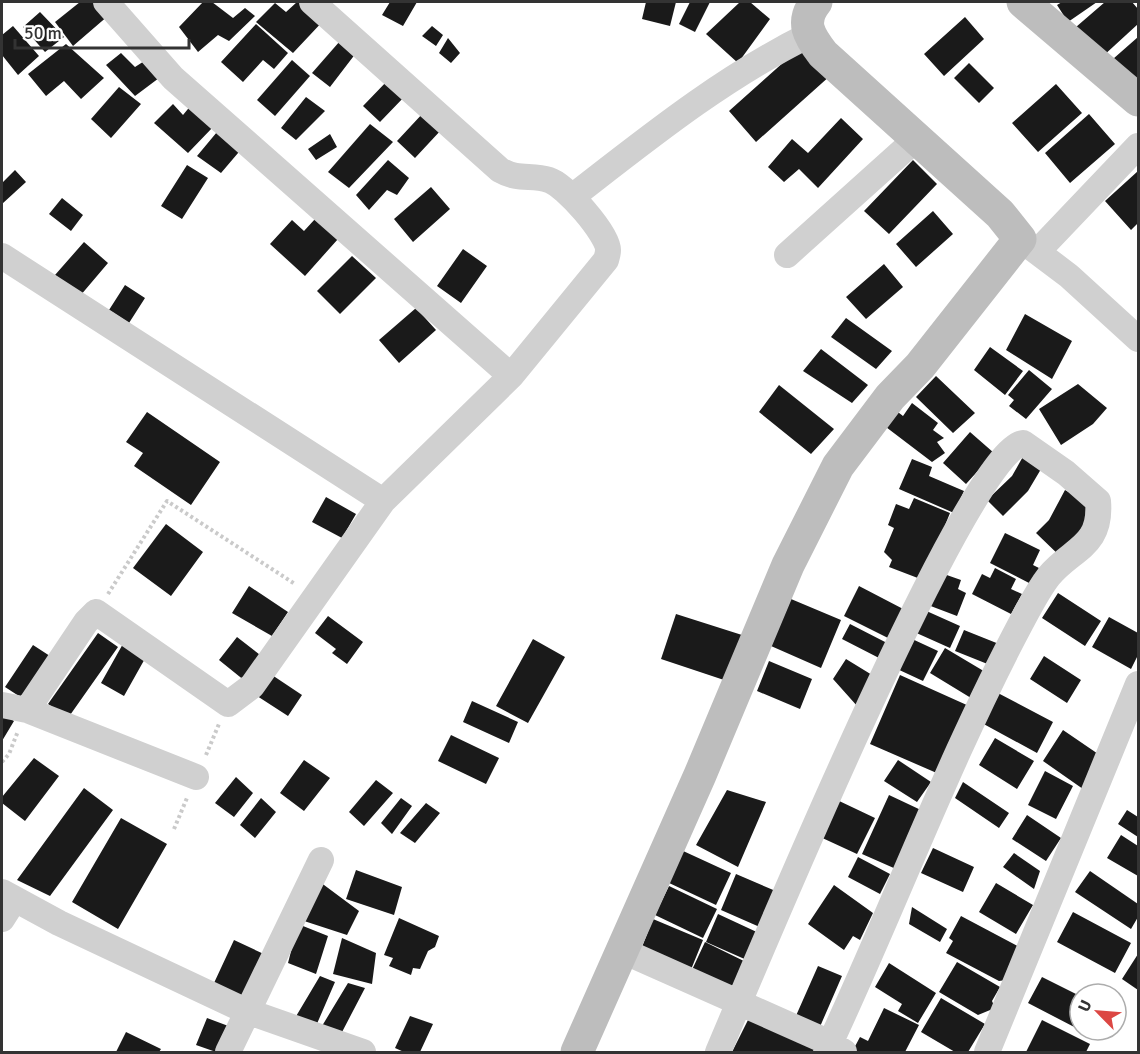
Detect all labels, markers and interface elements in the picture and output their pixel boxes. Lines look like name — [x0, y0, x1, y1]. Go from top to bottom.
scale bar — [15, 12, 189, 50]
text: 50 m — [24, 22, 62, 44]
north arrow — [1068, 982, 1128, 1042]
text: U — [1074, 997, 1097, 1015]

